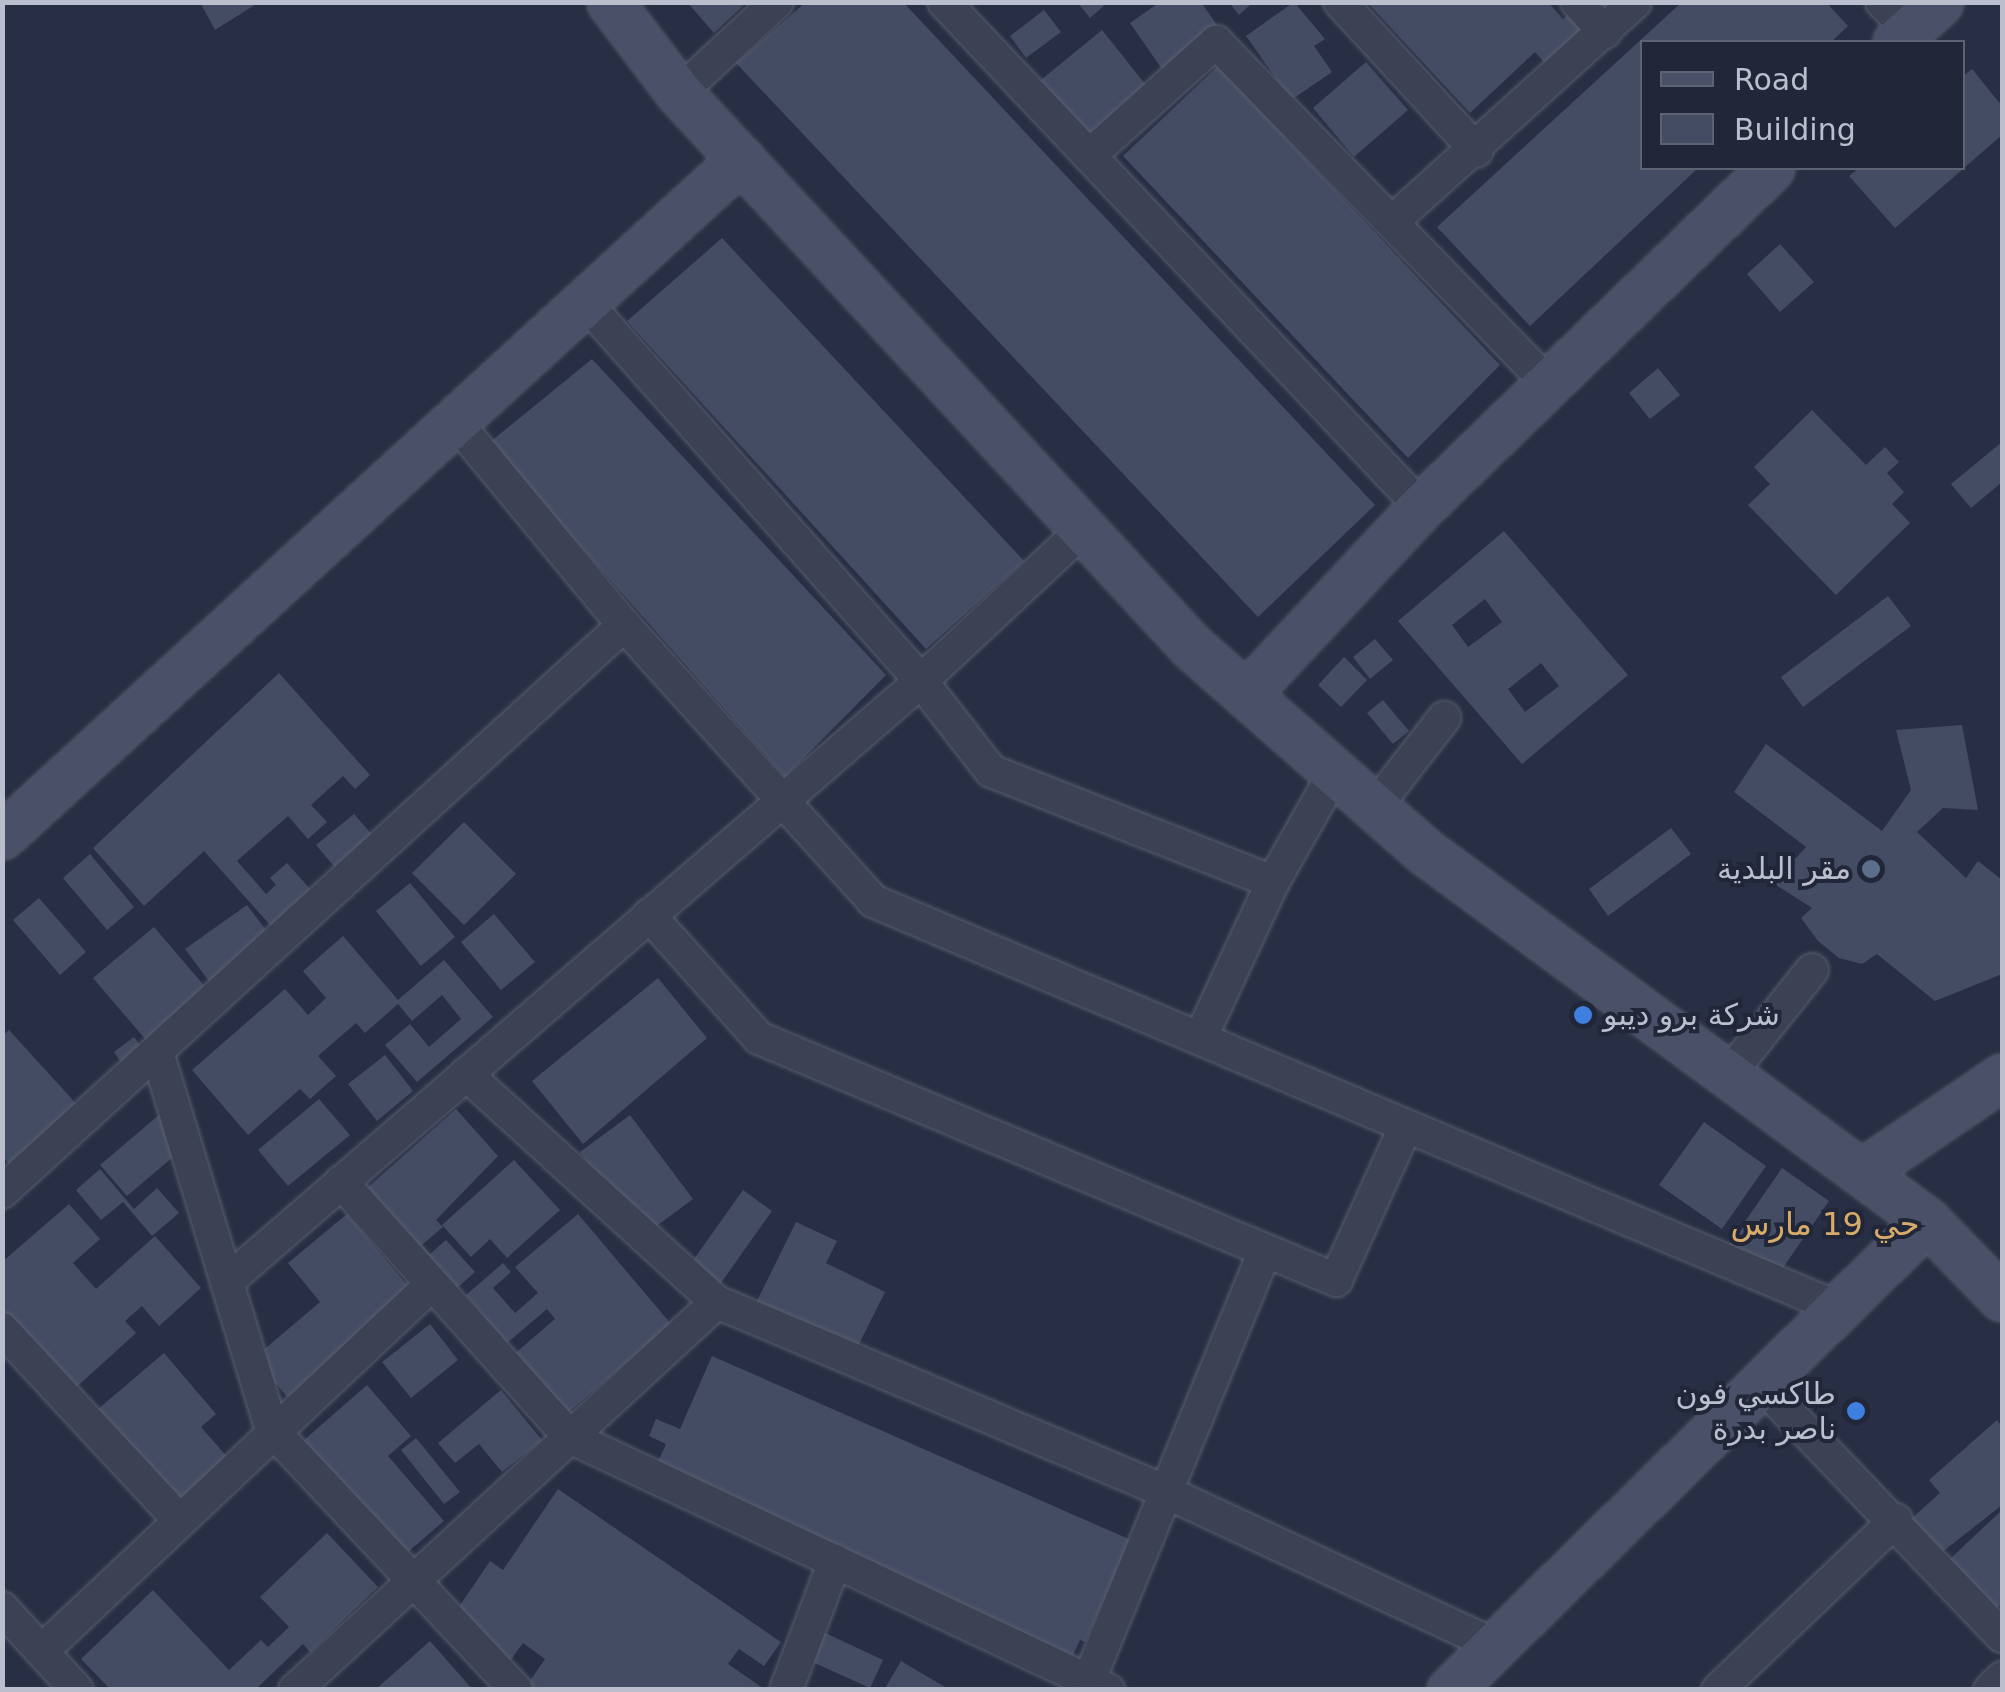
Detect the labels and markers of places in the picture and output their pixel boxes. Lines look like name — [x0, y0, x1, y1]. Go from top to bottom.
place label: مقر البلدية — [1717, 851, 1851, 887]
marker: مقر البلدية — [1860, 858, 1882, 880]
place label: شركة برو ديبو — [1603, 997, 1780, 1033]
marker: شركة برو ديبو — [1572, 1004, 1594, 1026]
place label: طاكسي فون ناصر بدرة — [1676, 1376, 1836, 1446]
marker: طاكسي فون ناصر بدرة — [1845, 1400, 1867, 1422]

